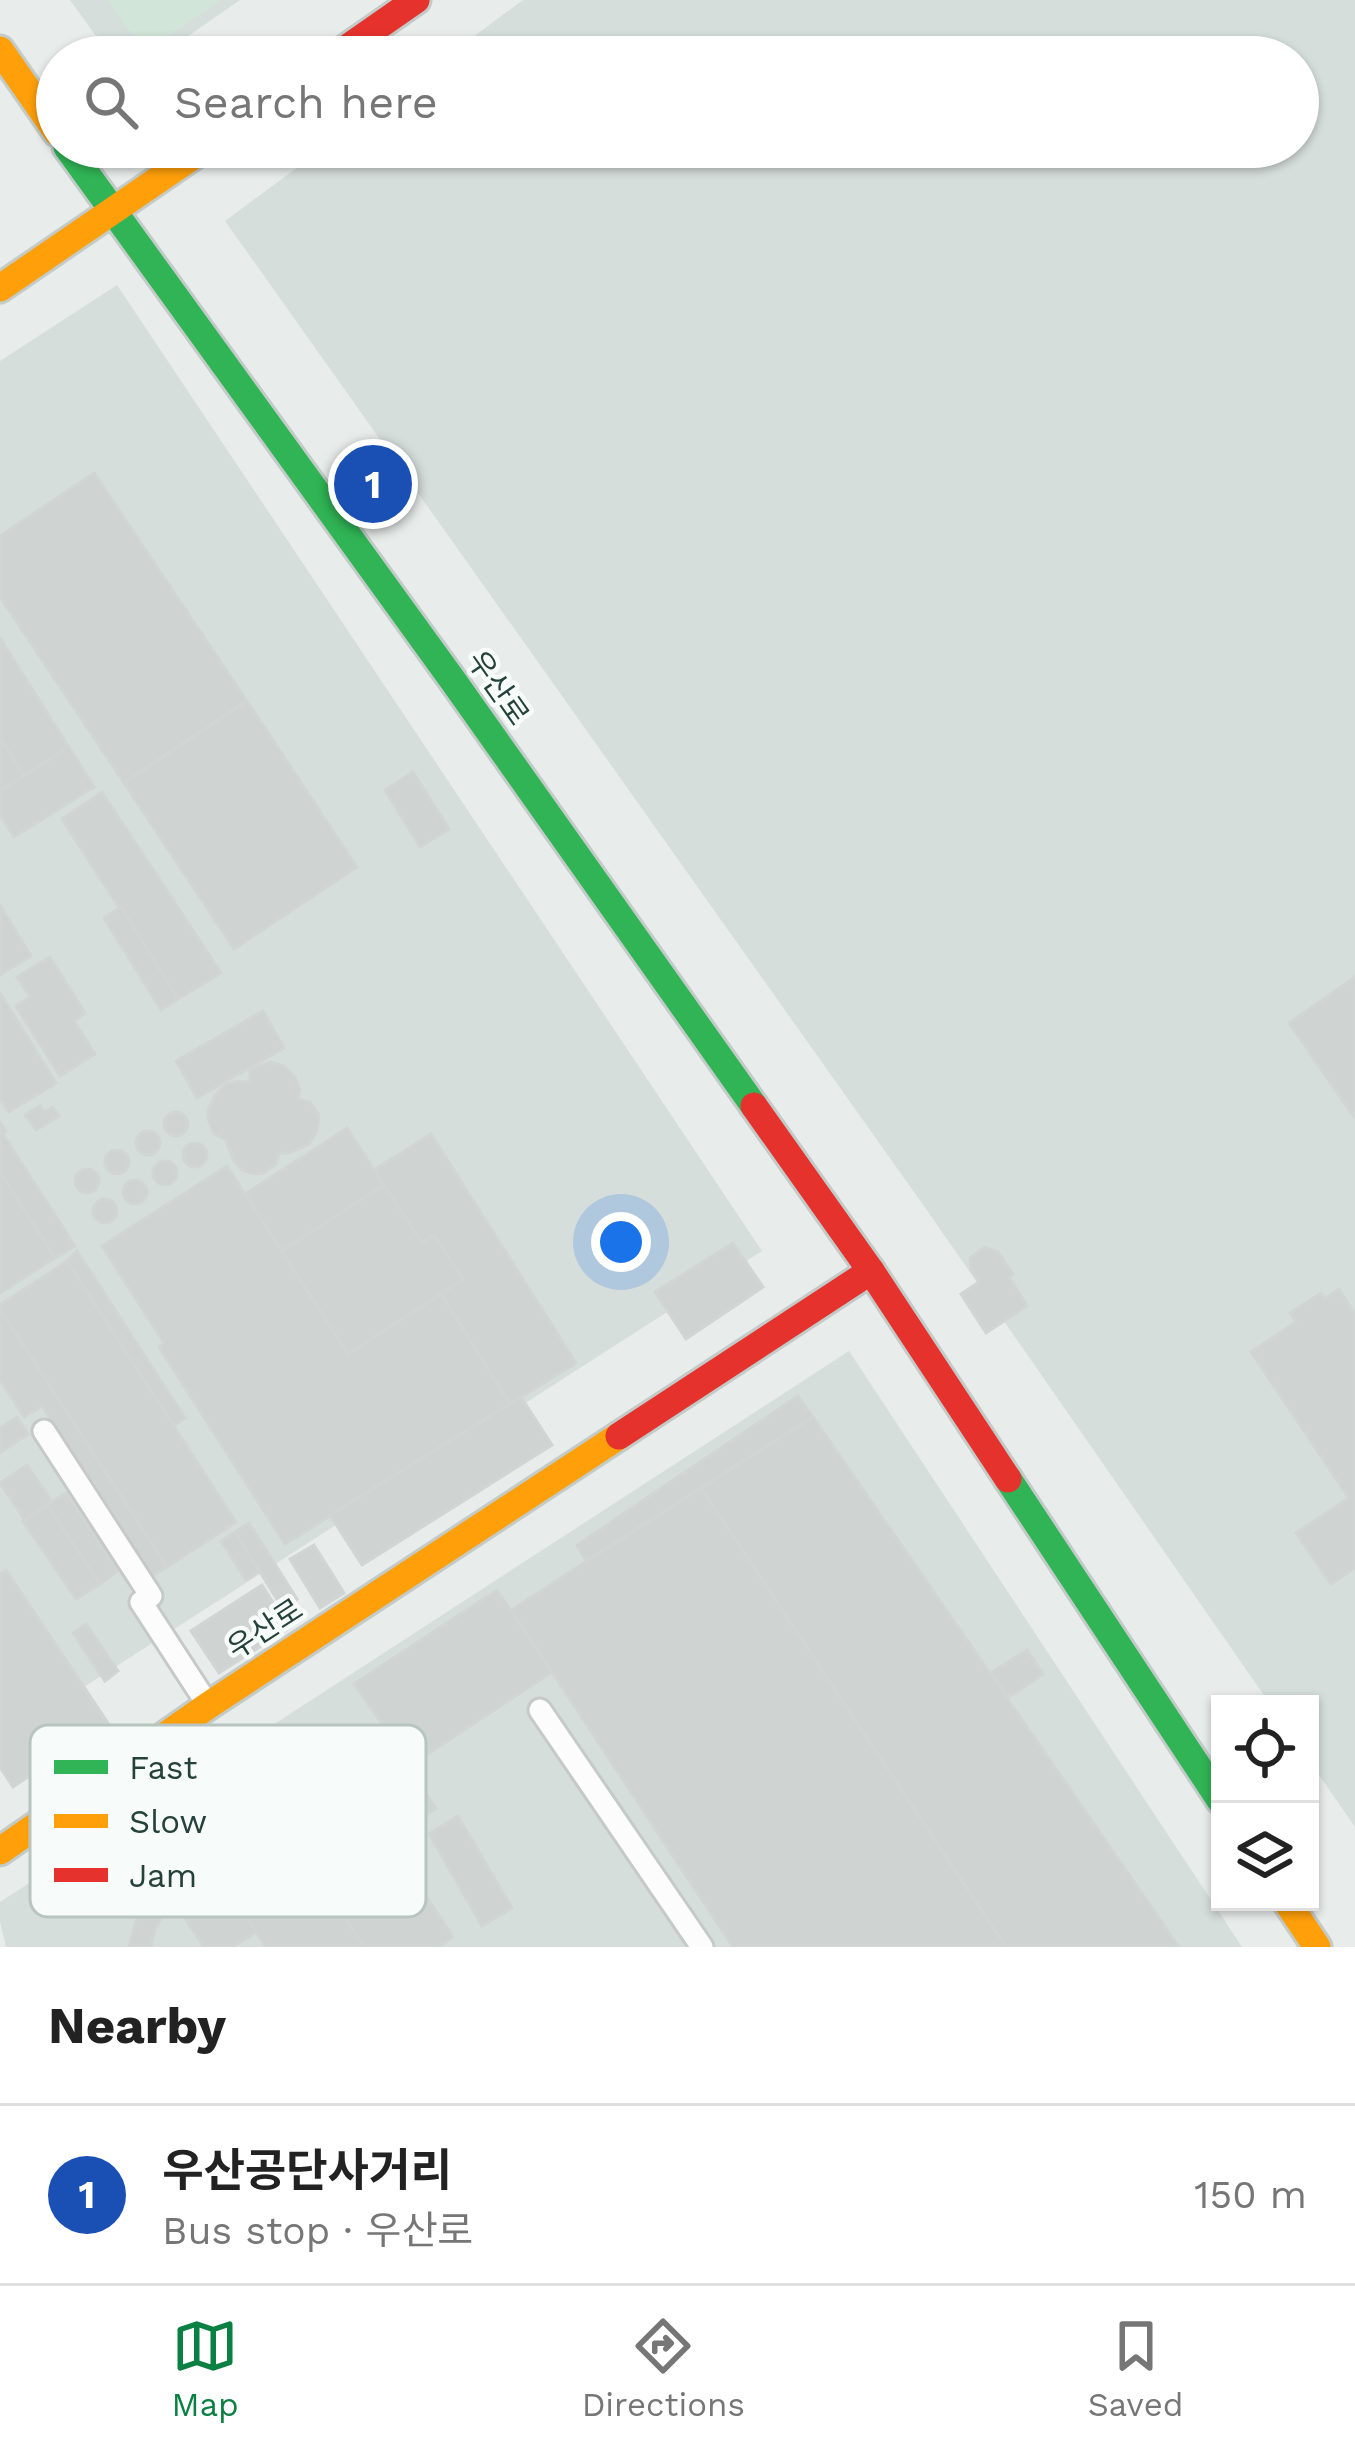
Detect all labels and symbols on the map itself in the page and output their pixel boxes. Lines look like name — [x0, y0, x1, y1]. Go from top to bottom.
pin: 1 — [334, 439, 412, 529]
street label: 우산로 — [460, 644, 536, 732]
your location — [591, 1212, 651, 1272]
street label: 우산로 — [220, 1591, 309, 1666]
legend — [30, 1725, 426, 1917]
text: Fast — [129, 1748, 198, 1787]
text: Slow — [129, 1802, 207, 1841]
text: Jam — [129, 1856, 197, 1895]

